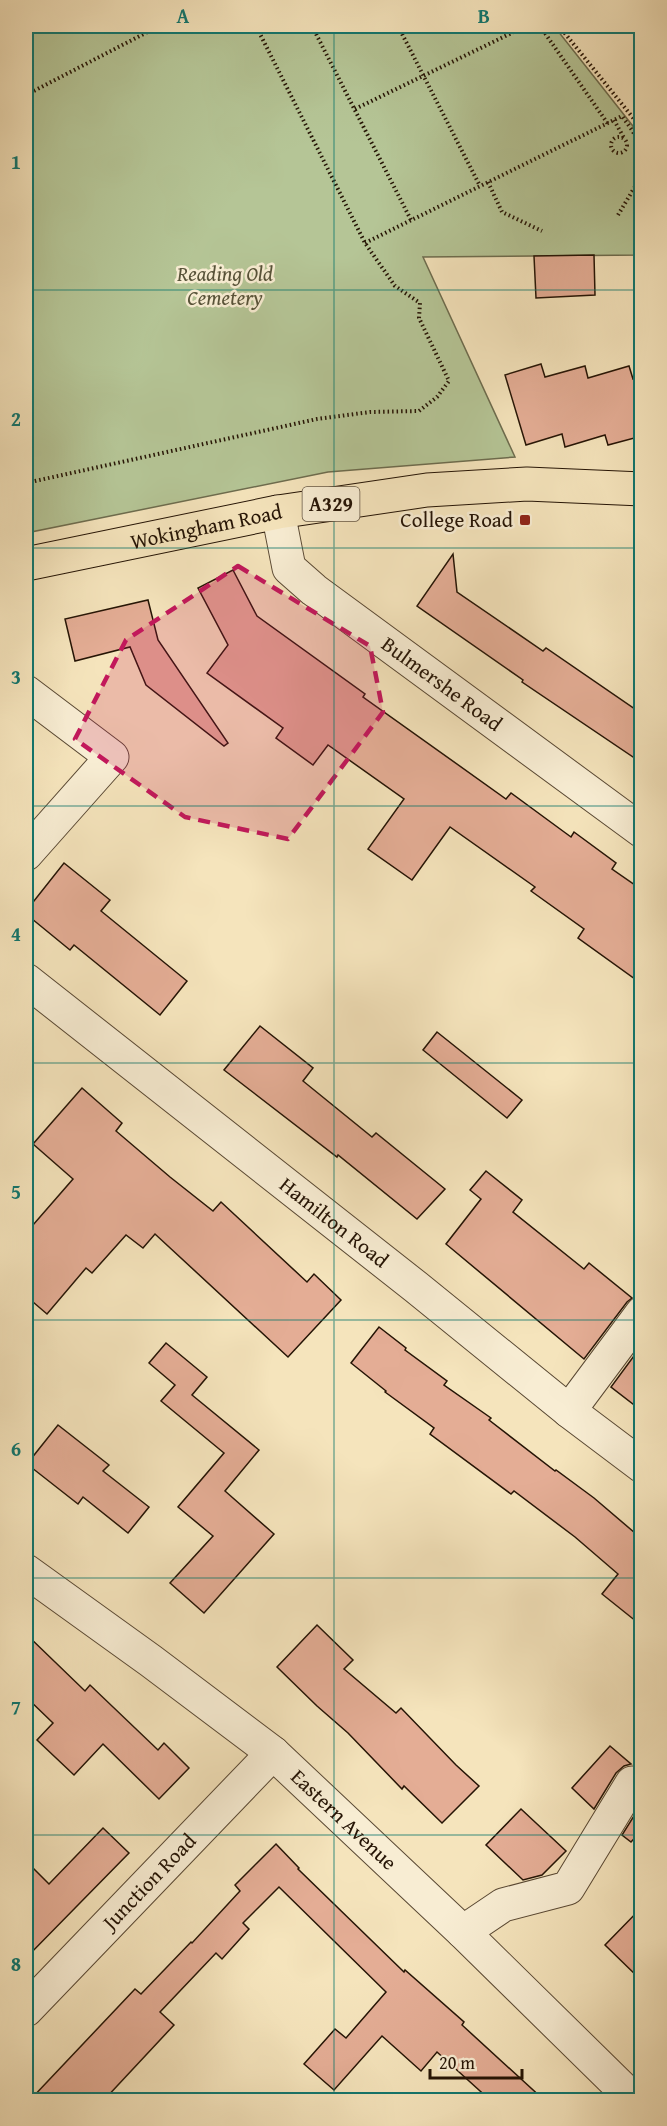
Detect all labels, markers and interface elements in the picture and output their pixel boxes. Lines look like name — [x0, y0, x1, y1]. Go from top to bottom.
text: A — [177, 1, 190, 30]
text: B — [478, 1, 490, 30]
text: 1 — [11, 147, 21, 176]
park label: Reading Old Cemetery — [176, 258, 273, 313]
text: 2 — [11, 404, 21, 433]
road number: A329 — [302, 487, 360, 521]
street label: Wokingham Road — [128, 495, 285, 557]
place label: College Road — [400, 504, 514, 535]
marker: College Road — [518, 513, 532, 527]
street label: Bulmershe Road — [375, 629, 510, 739]
text: 3 — [11, 662, 21, 691]
text: 4 — [11, 919, 21, 948]
street label: Hamilton Road — [273, 1169, 396, 1275]
text: 5 — [11, 1177, 21, 1206]
text: 6 — [11, 1434, 21, 1463]
text: 7 — [11, 1692, 21, 1721]
street label: Eastern Avenue — [284, 1761, 404, 1877]
street label: Junction Road — [93, 1825, 204, 1939]
text: 8 — [11, 1949, 21, 1978]
scale bar — [430, 2042, 522, 2080]
text: 20 m — [439, 2049, 475, 2076]

